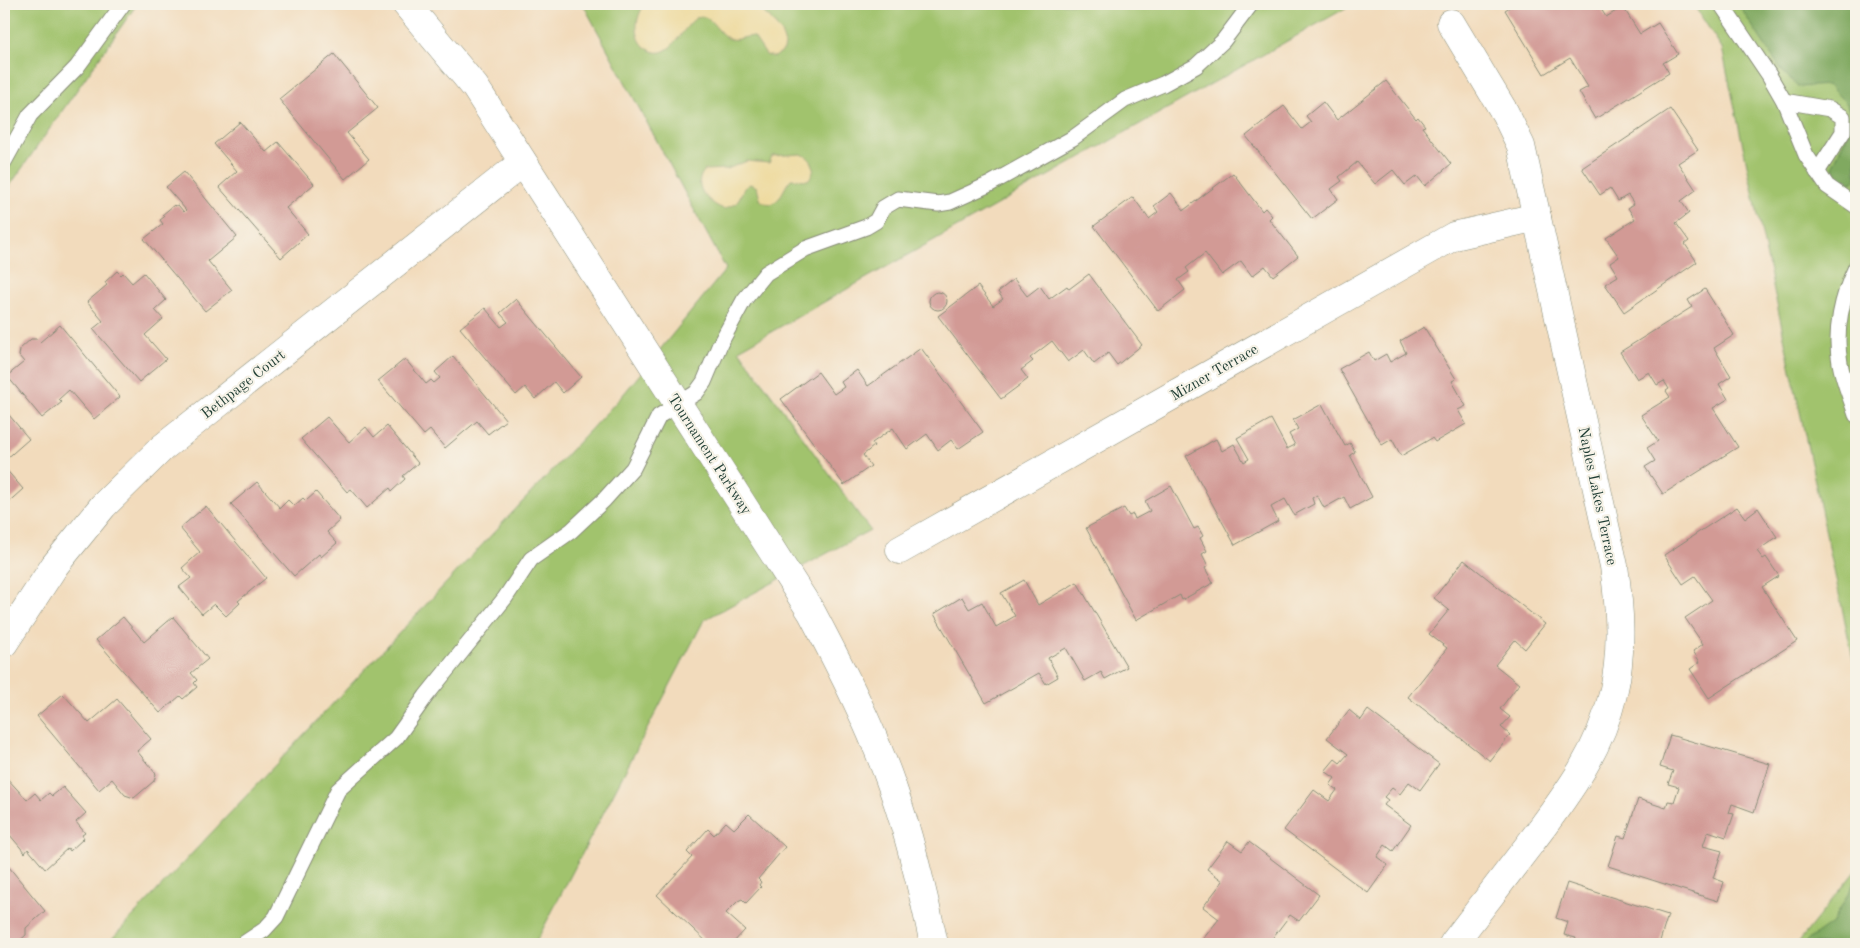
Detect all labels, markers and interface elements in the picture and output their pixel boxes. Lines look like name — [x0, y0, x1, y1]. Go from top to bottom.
street label: Mizner Terrace — [1168, 342, 1261, 404]
street label: Bethpage Court — [199, 348, 289, 422]
street label: Tournament Parkway — [664, 392, 753, 518]
street label: Naples Lakes Terrace — [1575, 426, 1619, 567]

